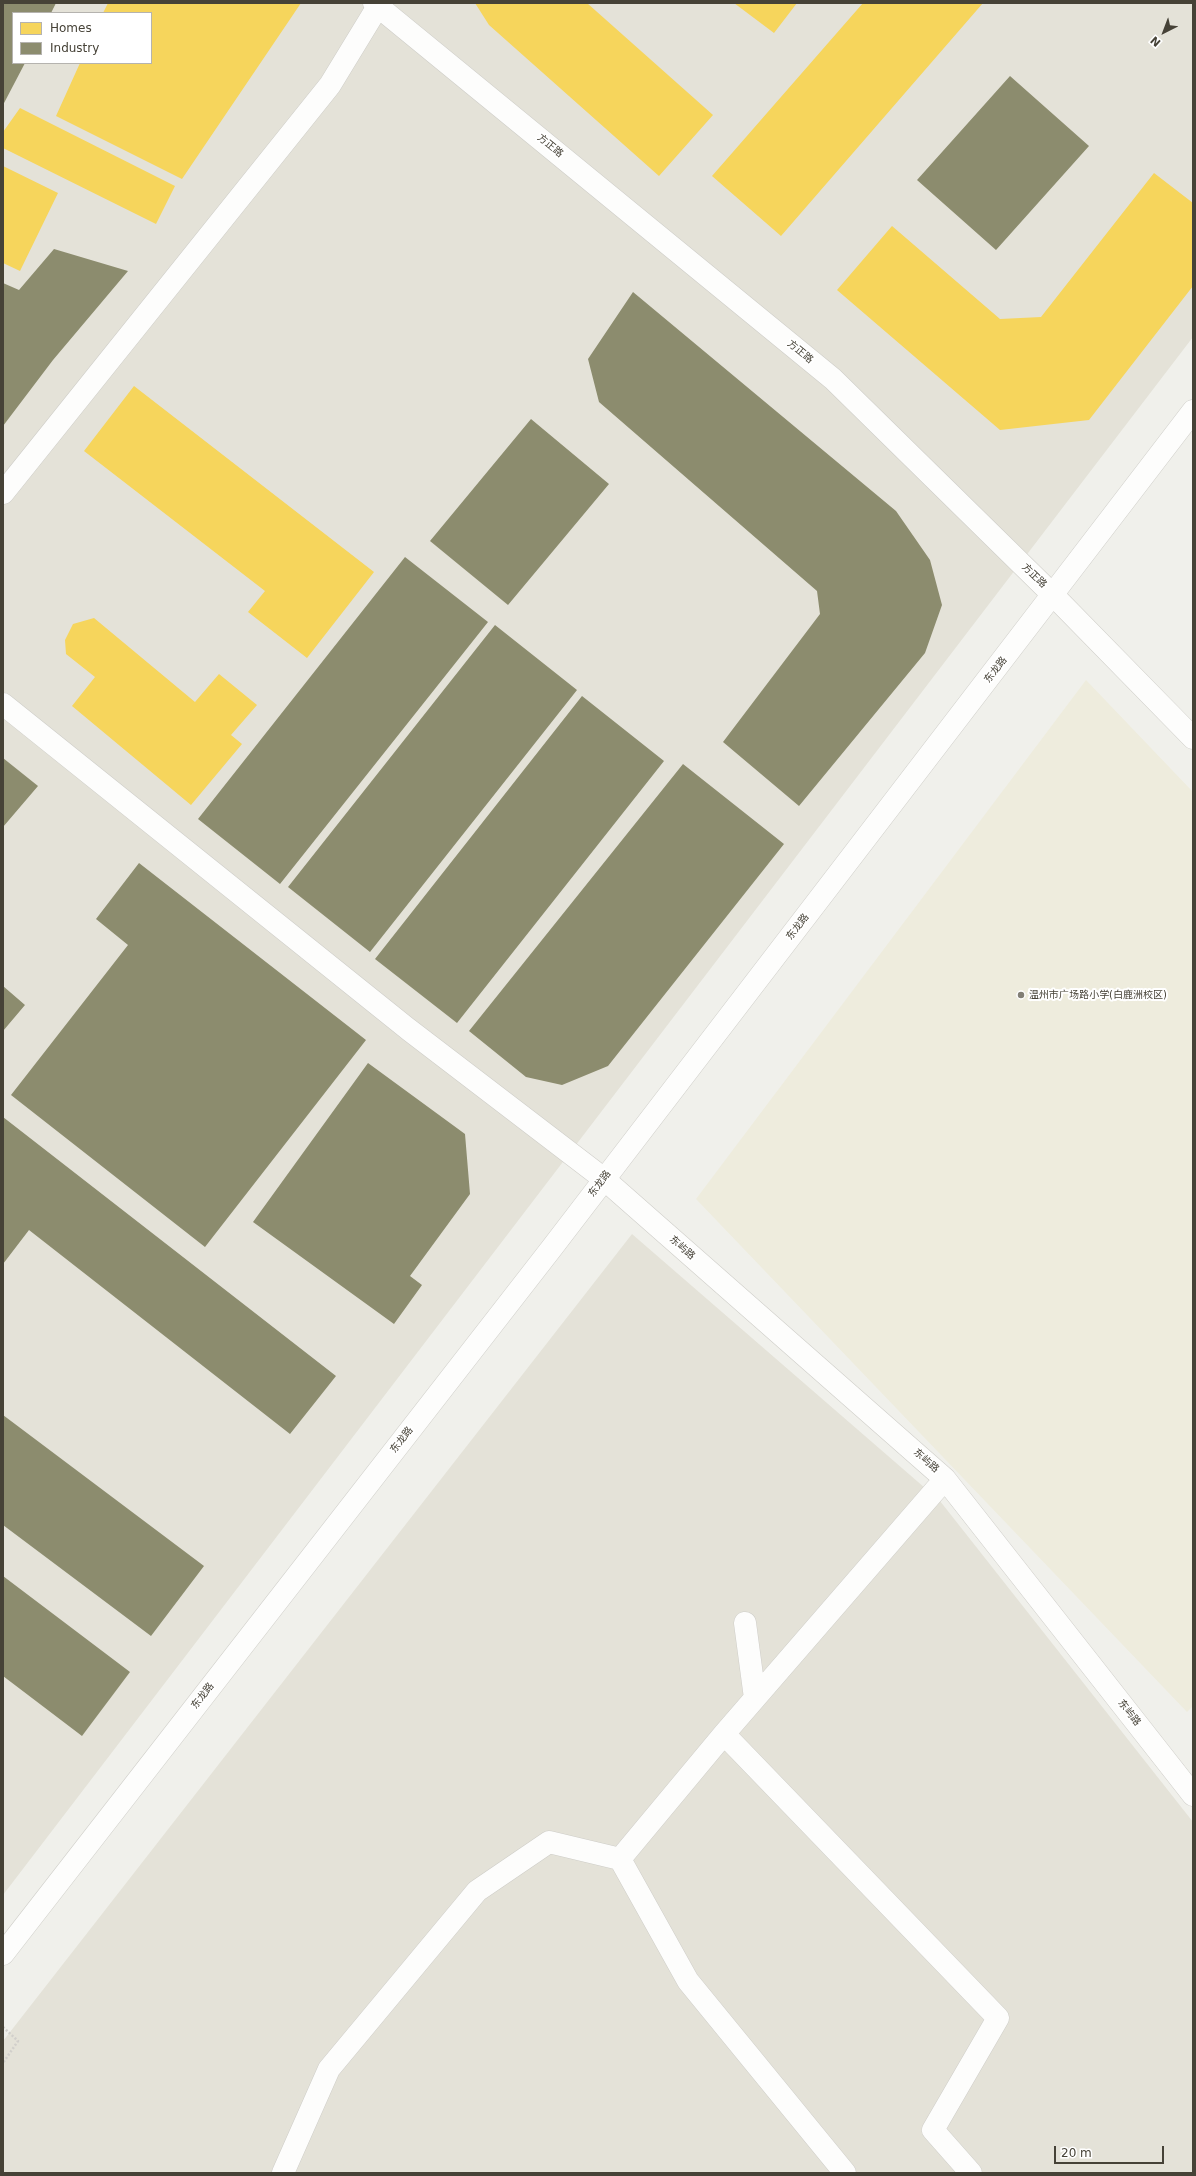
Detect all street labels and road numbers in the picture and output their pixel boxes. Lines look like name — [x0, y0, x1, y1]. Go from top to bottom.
street label: 方正路 — [535, 132, 565, 160]
street label: 方正路 — [785, 338, 815, 366]
street label: 方正路 — [1019, 561, 1049, 591]
street label: 东龙路 — [982, 654, 1010, 686]
street label: 东龙路 — [784, 911, 812, 943]
street label: 东龙路 — [586, 1168, 614, 1200]
street label: 东屿路 — [667, 1234, 697, 1262]
street label: 东龙路 — [388, 1424, 416, 1456]
street label: 东屿路 — [911, 1447, 941, 1475]
street label: 东龙路 — [189, 1680, 217, 1712]
street label: 东屿路 — [1115, 1697, 1143, 1729]

